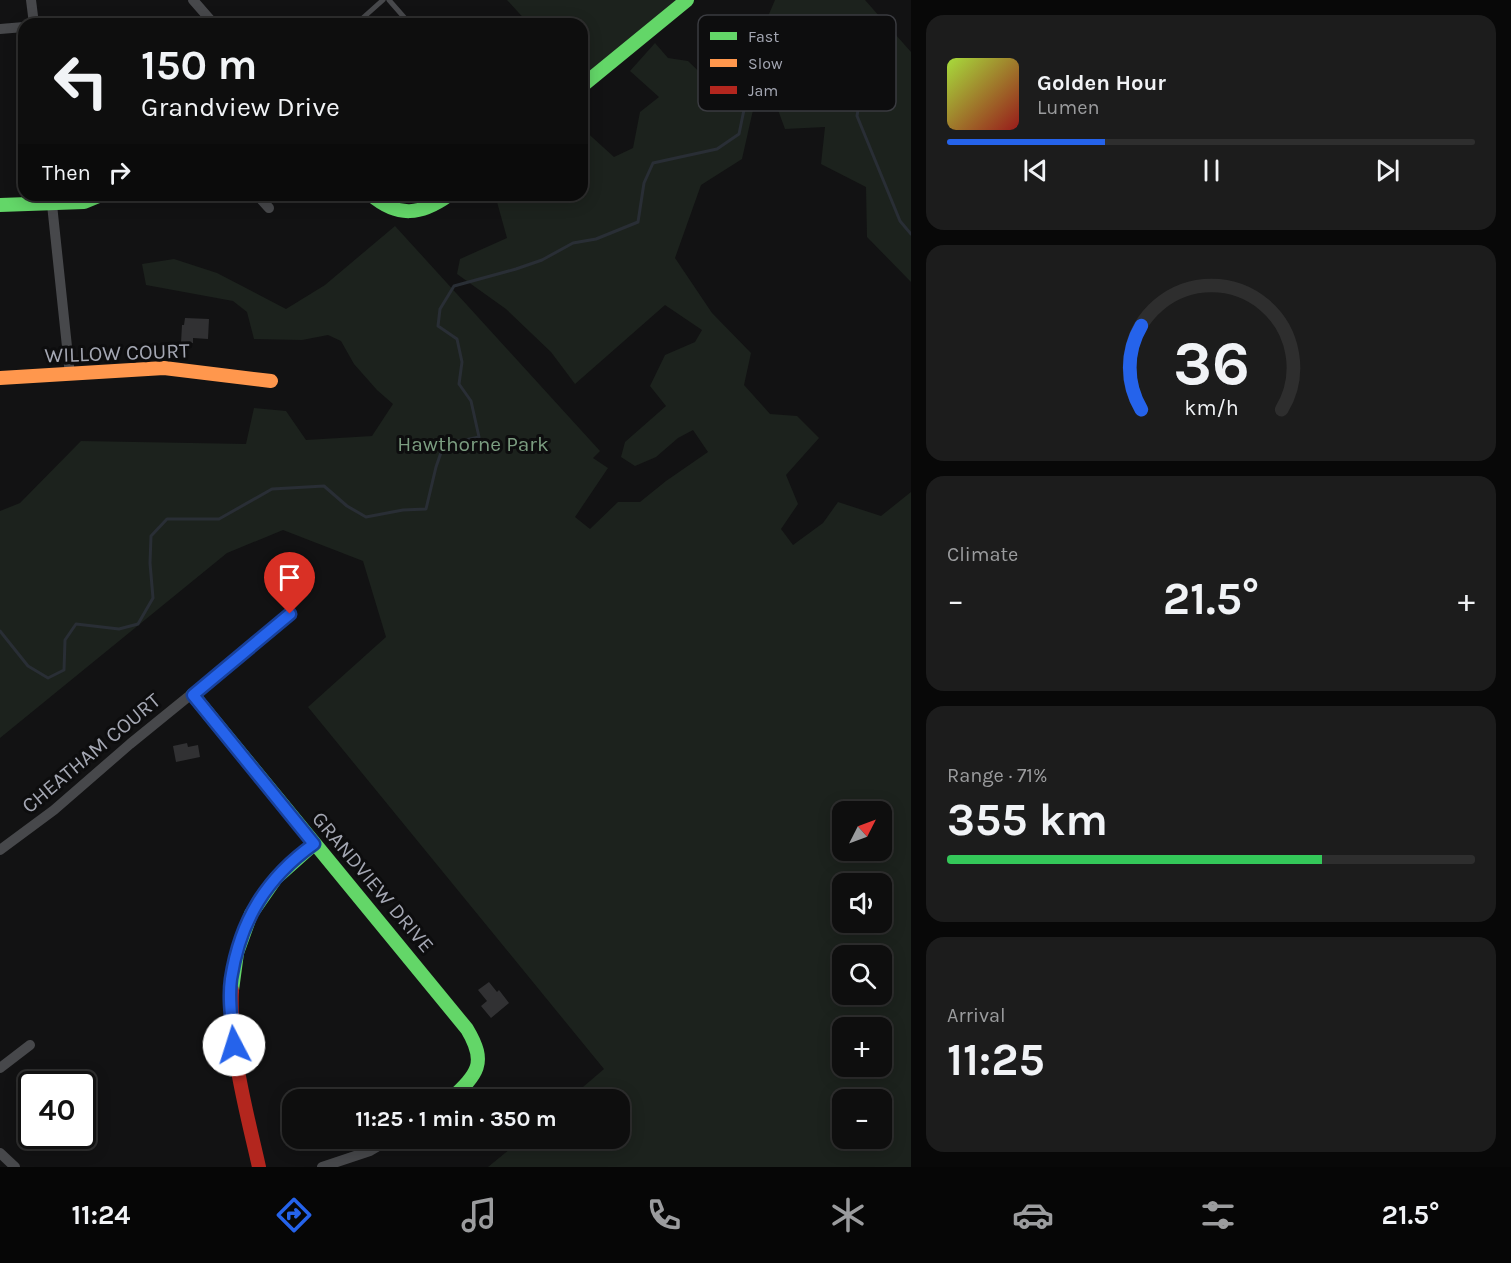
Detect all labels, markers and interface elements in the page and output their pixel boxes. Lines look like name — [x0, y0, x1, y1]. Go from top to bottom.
legend — [698, 15, 896, 111]
text: Fast — [748, 27, 779, 46]
text: 150 m — [141, 40, 257, 90]
icon: left — [42, 42, 120, 120]
text: Slow — [748, 54, 783, 73]
text: Golden Hour — [1037, 70, 1166, 96]
text: Jam — [748, 81, 778, 100]
text: Grandview Drive — [141, 91, 340, 123]
text: Lumen — [1037, 96, 1100, 119]
icon: previous — [1019, 154, 1052, 187]
icon: pause — [1195, 154, 1228, 187]
icon: next — [1371, 154, 1404, 187]
icon: right — [103, 156, 136, 189]
text: Then — [42, 160, 91, 186]
text: 36 — [1173, 327, 1249, 400]
street label: WILLOW COURT — [44, 338, 190, 368]
text: km/h — [1184, 396, 1238, 421]
park label: Hawthorne Park — [397, 432, 549, 456]
text: Climate — [947, 543, 1018, 566]
pin — [264, 552, 315, 614]
icon: arrive — [273, 561, 306, 594]
text: 21.5° — [1163, 573, 1259, 625]
text: − — [947, 581, 964, 619]
text: + — [1458, 581, 1475, 619]
street label: CHEATHAM COURT — [17, 688, 165, 818]
text: Range · 71% — [947, 764, 1047, 787]
text: 355 km — [947, 794, 1108, 846]
north arrow — [832, 801, 892, 861]
map controls — [832, 801, 892, 1149]
street label: GRANDVIEW DRIVE — [307, 807, 439, 957]
button: sound — [832, 873, 892, 933]
button: search — [832, 945, 892, 1005]
text: Arrival — [947, 1004, 1006, 1027]
position arrow — [202, 1013, 266, 1077]
button: + — [832, 1017, 892, 1077]
text: 11:25 — [947, 1034, 1045, 1086]
speed limit sign: 40 — [18, 1071, 96, 1149]
button: − — [832, 1089, 892, 1149]
text: 11:25 · 1 min · 350 m — [355, 1106, 557, 1132]
icon: directions — [273, 1194, 315, 1236]
icon: music — [458, 1194, 500, 1236]
icon: phone — [643, 1194, 685, 1236]
icon: climate — [827, 1194, 869, 1236]
icon: car — [1012, 1194, 1054, 1236]
icon: filters — [1197, 1194, 1239, 1236]
text: 11:24 — [71, 1199, 130, 1231]
text: 21.5° — [1382, 1199, 1440, 1231]

